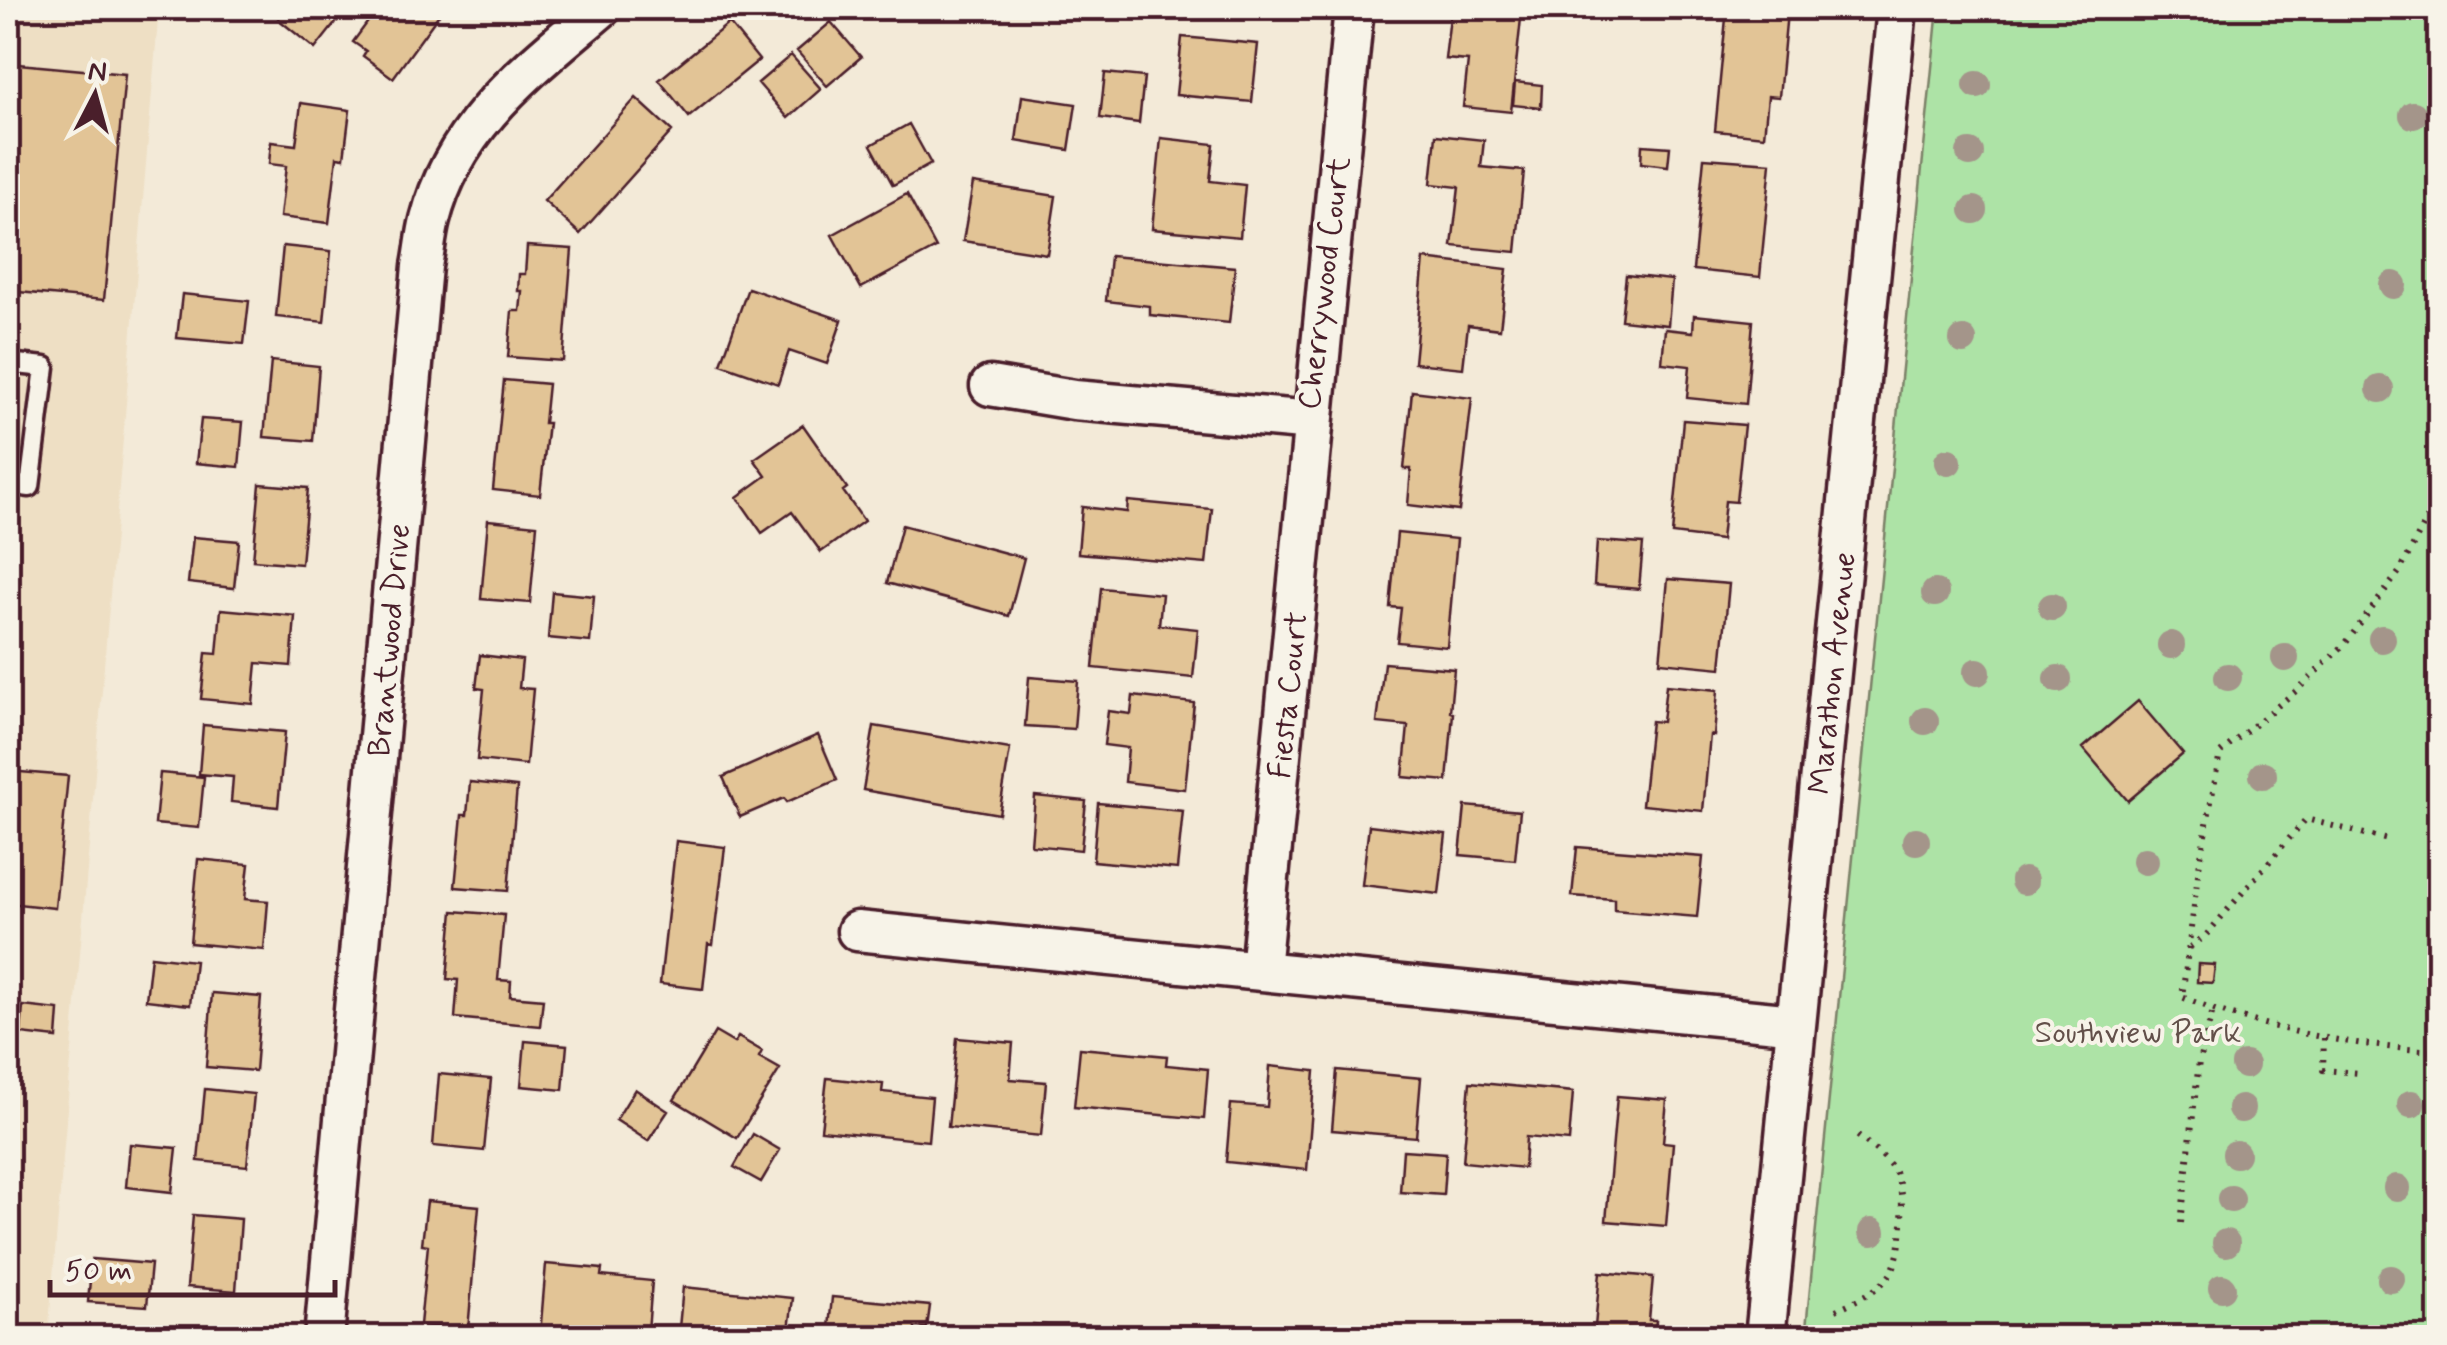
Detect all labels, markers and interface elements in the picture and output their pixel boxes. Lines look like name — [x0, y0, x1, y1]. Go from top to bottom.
north arrow — [45, 45, 145, 145]
text: N — [86, 53, 109, 92]
street label: Cherrywood Court — [1289, 154, 1361, 412]
street label: Brantwood Drive — [359, 522, 421, 759]
street label: Marathon Avenue — [1799, 550, 1867, 796]
street label: Fiesta Court — [1259, 610, 1319, 781]
park label: Southview Park — [2034, 1012, 2242, 1054]
scale bar — [50, 1235, 335, 1297]
text: 50 m — [65, 1252, 132, 1291]

